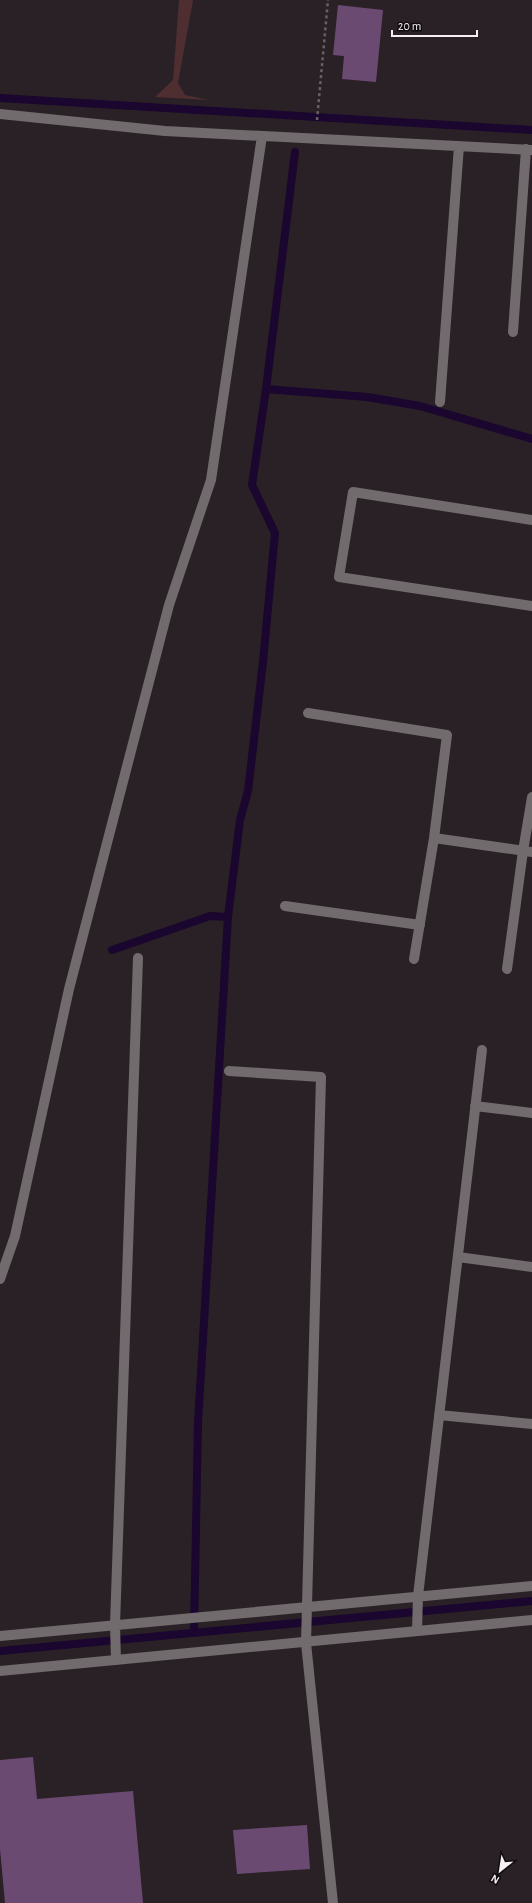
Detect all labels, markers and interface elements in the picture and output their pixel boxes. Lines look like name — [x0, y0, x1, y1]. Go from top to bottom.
scale bar — [392, 12, 477, 38]
text: 20 m — [398, 20, 421, 32]
north arrow — [480, 1851, 520, 1891]
text: N — [489, 1873, 501, 1886]

